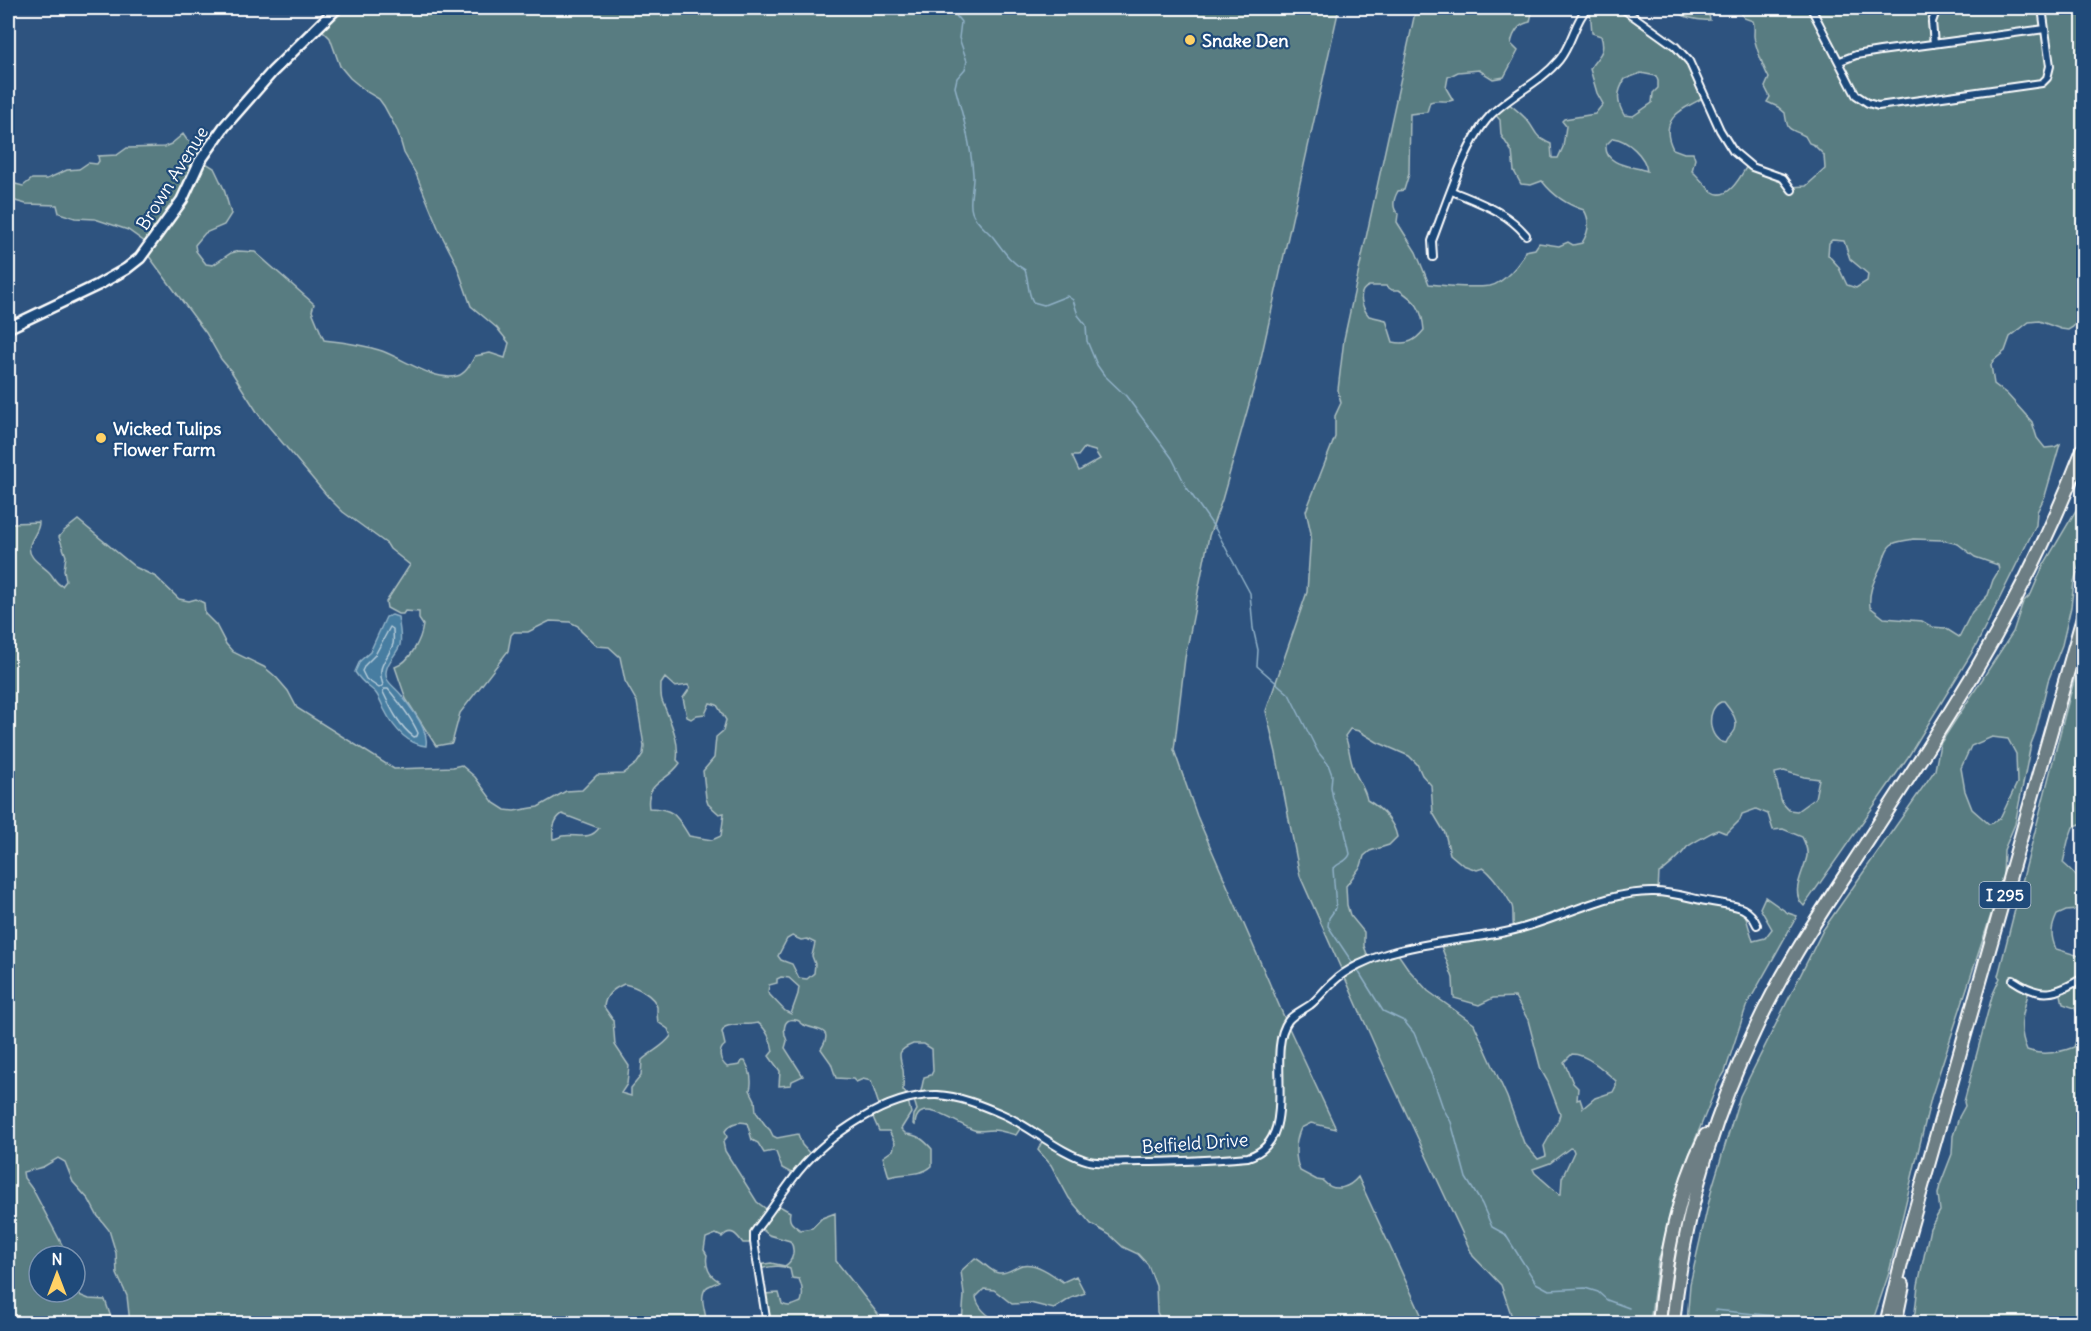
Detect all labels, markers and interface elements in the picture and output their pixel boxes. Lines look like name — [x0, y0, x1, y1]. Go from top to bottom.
place label: Snake Den — [1202, 29, 1289, 52]
marker: Snake Den — [1183, 33, 1197, 47]
street label: Brown Avenue — [131, 122, 213, 234]
place label: Wicked Tulips Flower Farm — [113, 417, 221, 461]
marker: Wicked Tulips Flower Farm — [94, 431, 108, 445]
road number: I 295 — [1980, 882, 2030, 908]
street label: Belfield Drive — [1141, 1128, 1249, 1158]
north arrow — [27, 1244, 87, 1304]
text: N — [51, 1249, 63, 1269]

